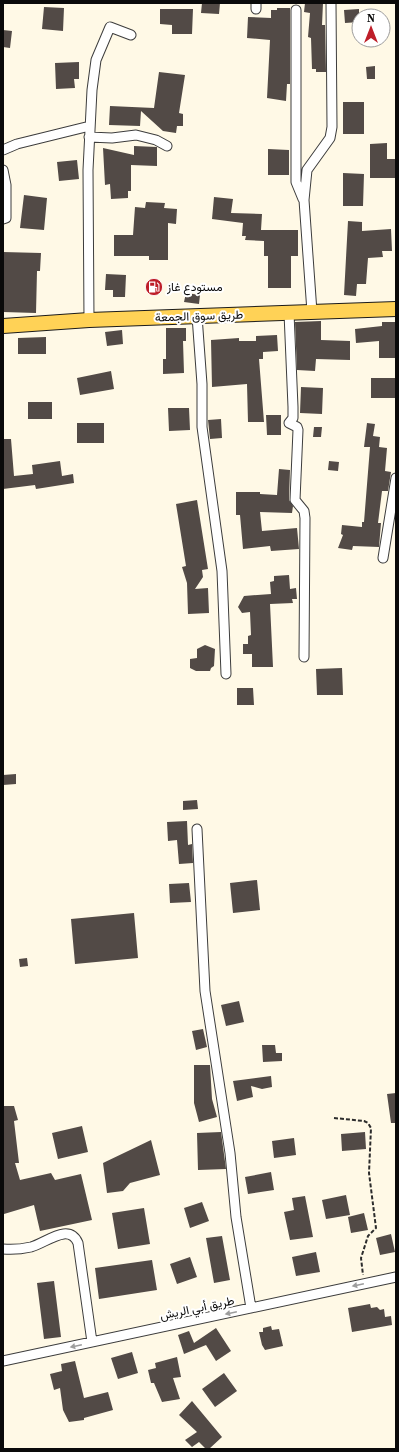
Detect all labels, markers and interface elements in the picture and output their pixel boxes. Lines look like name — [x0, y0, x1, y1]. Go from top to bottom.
north arrow — [351, 8, 391, 48]
text: N — [367, 11, 375, 26]
fuel station icon: مستودع غاز — [144, 277, 164, 297]
place label: مستودع غاز — [166, 279, 223, 296]
street label: طريق سوق الجمعة — [154, 306, 244, 326]
one-way arrow — [352, 1283, 364, 1289]
street label: طريق أبي الريش — [158, 1292, 236, 1326]
one-way arrow — [225, 1310, 237, 1316]
one-way arrow — [70, 1343, 82, 1349]

